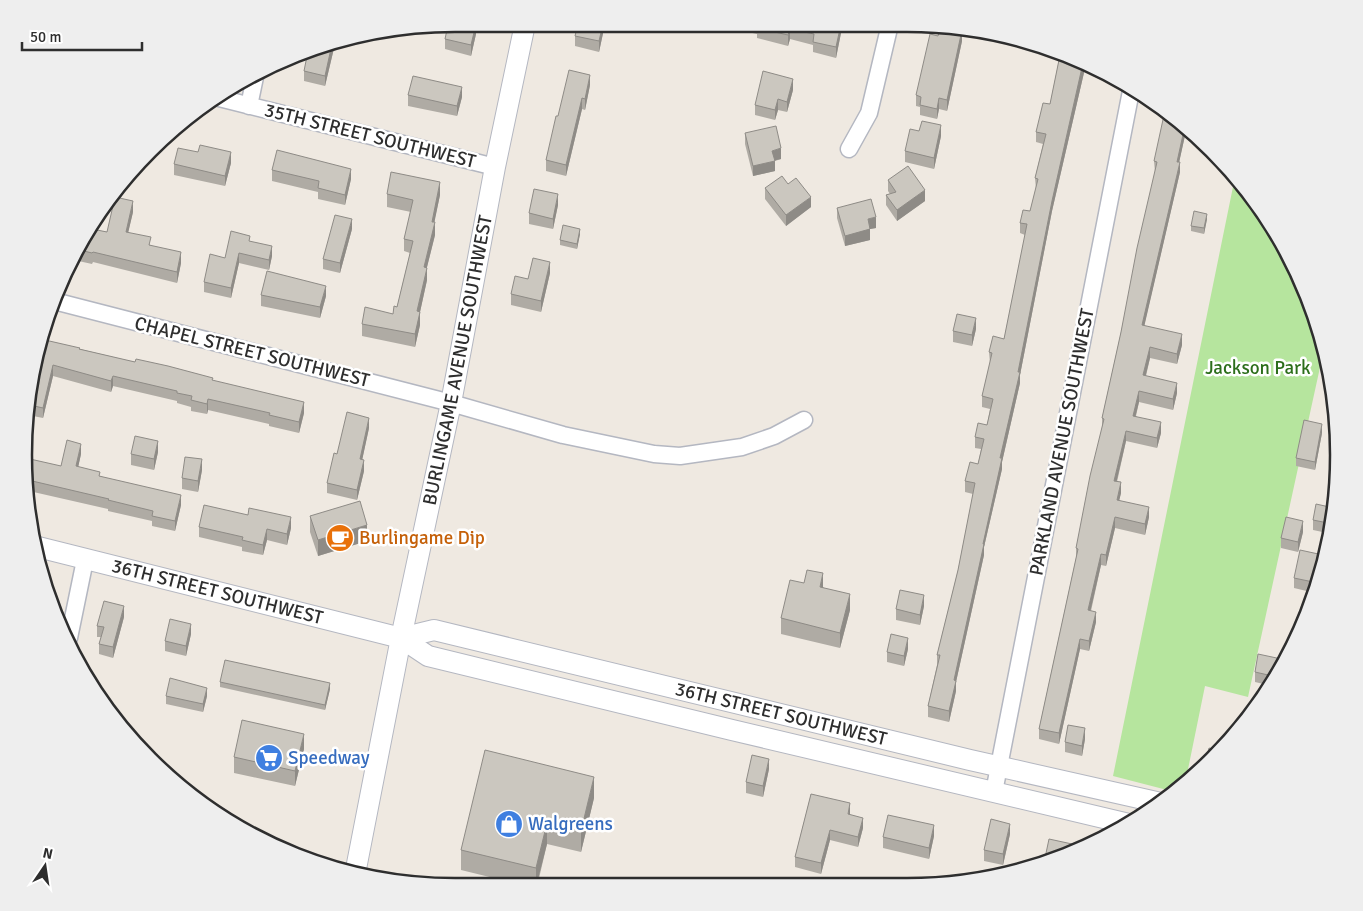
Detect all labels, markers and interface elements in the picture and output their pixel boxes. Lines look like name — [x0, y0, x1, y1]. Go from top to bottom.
scale bar — [22, 20, 142, 52]
text: 50 m — [30, 28, 61, 46]
street label: 35TH STREET SOUTHWEST — [262, 98, 479, 174]
street label: BURLINGAME AVENUE SOUTHWEST — [418, 212, 498, 508]
street label: PARKLAND AVENUE SOUTHWEST — [1024, 306, 1100, 578]
street label: CHAPEL STREET SOUTHWEST — [132, 311, 373, 393]
park label: Jackson Park — [1205, 356, 1311, 380]
cafe icon: Burlingame Dip — [325, 523, 355, 553]
place label: Burlingame Dip — [359, 526, 485, 550]
street label: 36TH STREET SOUTHWEST — [109, 554, 326, 630]
street label: 36TH STREET SOUTHWEST — [673, 677, 890, 752]
supermarket icon: Speedway — [254, 743, 284, 773]
place label: Speedway — [288, 746, 370, 770]
shop icon: Walgreens — [494, 809, 524, 839]
place label: Walgreens — [528, 812, 613, 836]
north arrow — [20, 841, 70, 891]
text: N — [41, 844, 54, 863]

